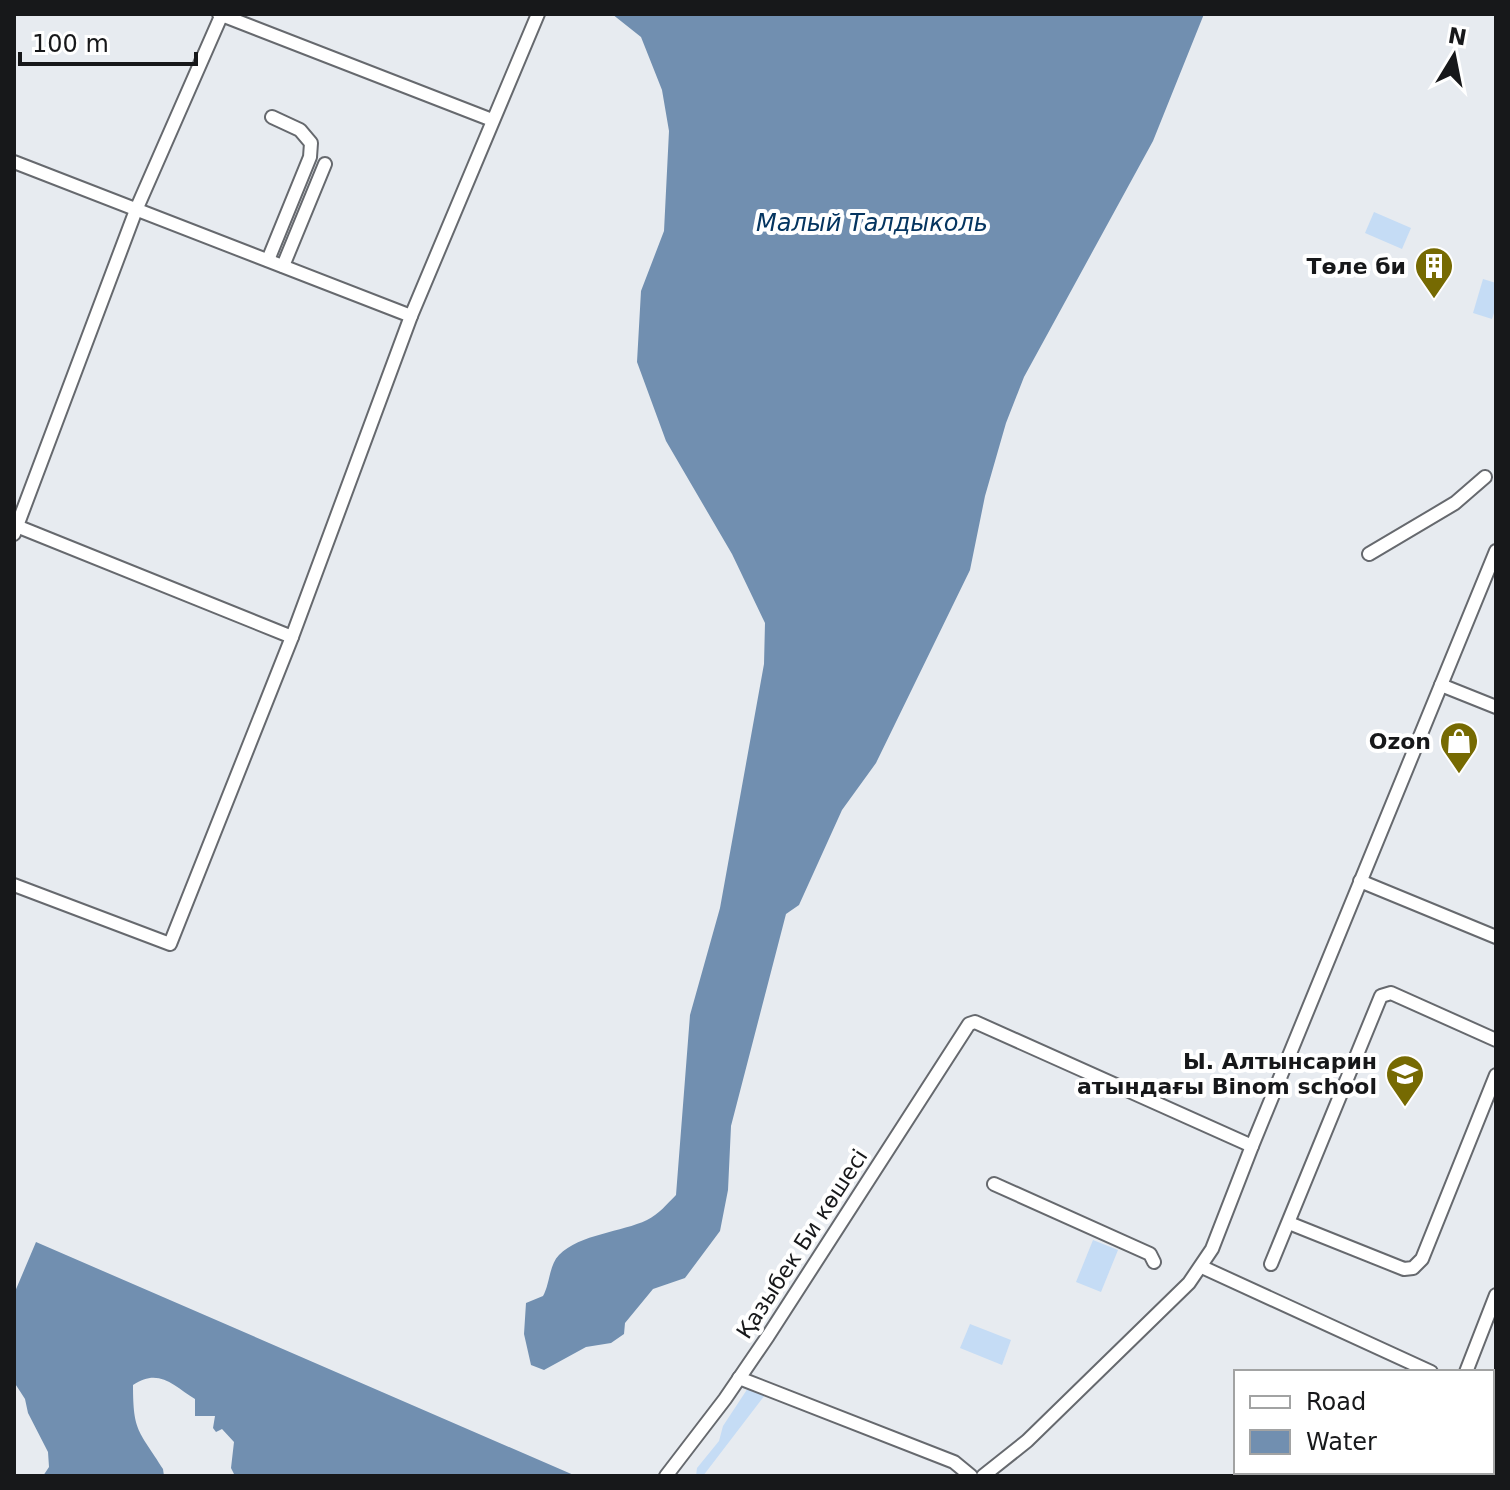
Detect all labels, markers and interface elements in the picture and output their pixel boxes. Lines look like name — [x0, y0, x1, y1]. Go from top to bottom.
scale bar — [20, 16, 196, 66]
north arrow — [1414, 16, 1494, 96]
text: N — [1446, 23, 1469, 51]
text: 100 m — [32, 30, 109, 58]
water label: Малый Талдыколь — [756, 209, 988, 237]
building icon: Төле би — [1413, 245, 1455, 300]
place label: Төле би — [1306, 254, 1406, 279]
shop icon: Ozon — [1438, 720, 1480, 775]
place label: Ozon — [1369, 729, 1431, 754]
place label: Ы. Алтынсарин атындағы Binom school — [1077, 1049, 1377, 1099]
school or university icon: Ы. Алтынсарин атындағы Binom school — [1384, 1053, 1426, 1108]
street label: Қазыбек Би көшесі — [731, 1145, 873, 1343]
legend — [1234, 1370, 1494, 1474]
text: Road — [1306, 1388, 1366, 1416]
text: Water — [1306, 1428, 1377, 1456]

